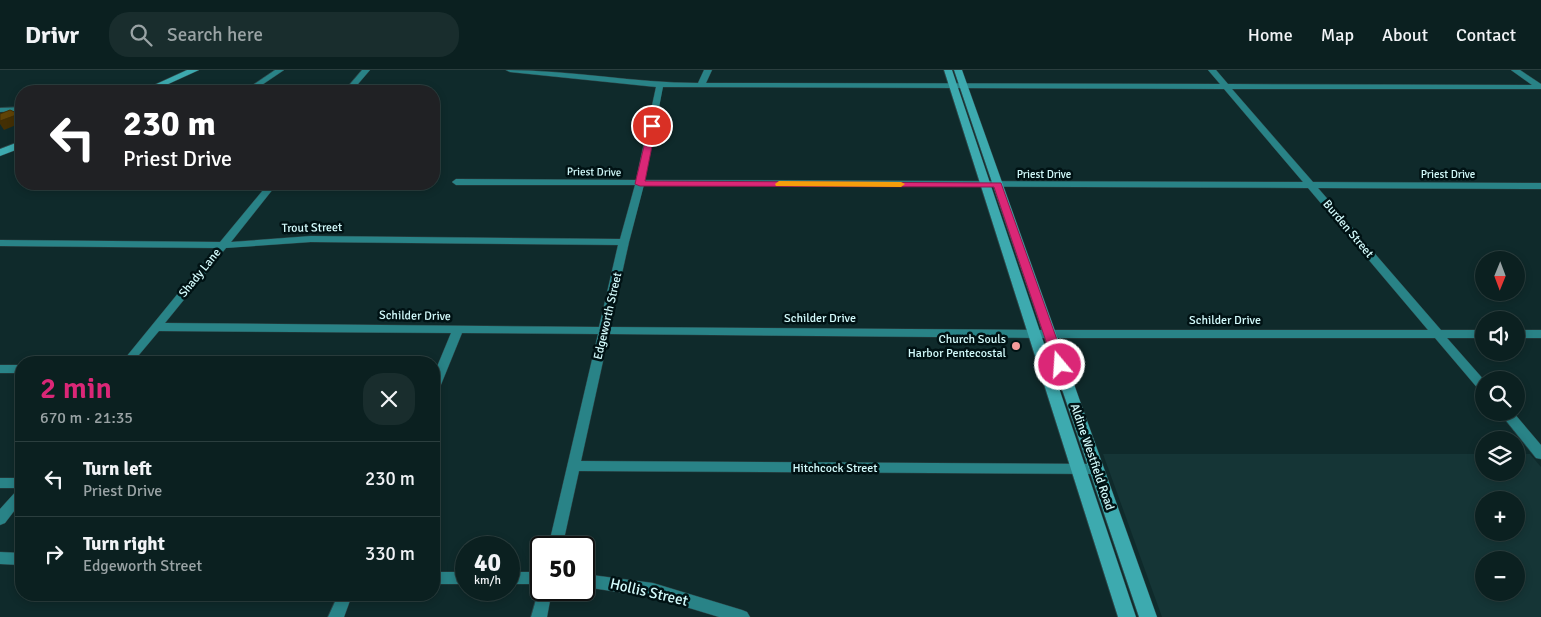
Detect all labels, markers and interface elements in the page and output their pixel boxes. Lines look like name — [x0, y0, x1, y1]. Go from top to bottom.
search box — [109, 12, 459, 57]
text: Drivr — [25, 20, 79, 50]
icon: search — [127, 21, 155, 49]
text: Search here — [167, 23, 263, 47]
text: Home — [1248, 24, 1293, 46]
text: Map — [1321, 24, 1354, 46]
text: About — [1382, 24, 1428, 46]
text: Contact — [1456, 24, 1516, 46]
text: 230 m — [123, 102, 216, 145]
icon: left — [40, 105, 105, 170]
pin — [631, 105, 673, 147]
icon: arrive — [638, 112, 666, 140]
text: Priest Drive — [123, 145, 232, 172]
street label: Priest Drive — [567, 165, 621, 179]
street label: Priest Drive — [1017, 168, 1071, 181]
street label: Priest Drive — [1421, 168, 1475, 181]
street label: Burden Street — [1319, 197, 1377, 261]
street label: Trout Street — [282, 220, 342, 236]
street label: Shady Lane — [176, 245, 224, 301]
north arrow — [1475, 251, 1525, 301]
map controls — [1475, 251, 1525, 601]
street label: Edgeworth Street — [591, 271, 625, 361]
street label: Schilder Drive — [379, 308, 451, 324]
street label: Schilder Drive — [784, 311, 856, 326]
button: sound — [1475, 311, 1525, 361]
street label: Schilder Drive — [1189, 313, 1261, 328]
place label: Church Souls Harbor Pentecostal — [908, 332, 1006, 361]
position arrow — [1033, 338, 1085, 390]
marker: Church Souls Harbor Pentecostal — [1010, 340, 1022, 352]
text: 2 min — [40, 370, 112, 407]
button: search — [1475, 371, 1525, 421]
button: close — [363, 373, 415, 425]
street label: Aldine Westfield Road — [1067, 402, 1117, 512]
text: 670 m · 21:35 — [40, 408, 133, 428]
button: layers — [1475, 431, 1525, 481]
text: Turn left — [83, 457, 152, 481]
street label: Hitchcock Street — [793, 461, 877, 476]
icon: left — [40, 465, 68, 493]
text: 230 m — [365, 467, 415, 491]
text: Priest Drive — [83, 481, 162, 501]
button: + — [1475, 491, 1525, 541]
text: Turn right — [83, 532, 165, 556]
speed limit sign: 50 — [530, 536, 595, 601]
icon: right — [40, 540, 68, 568]
text: 330 m — [365, 542, 415, 566]
text: 40 — [474, 547, 501, 578]
button: − — [1475, 551, 1525, 601]
text: Edgeworth Street — [83, 556, 202, 576]
text: km/h — [474, 573, 501, 588]
street label: Hollis Street — [608, 574, 690, 610]

